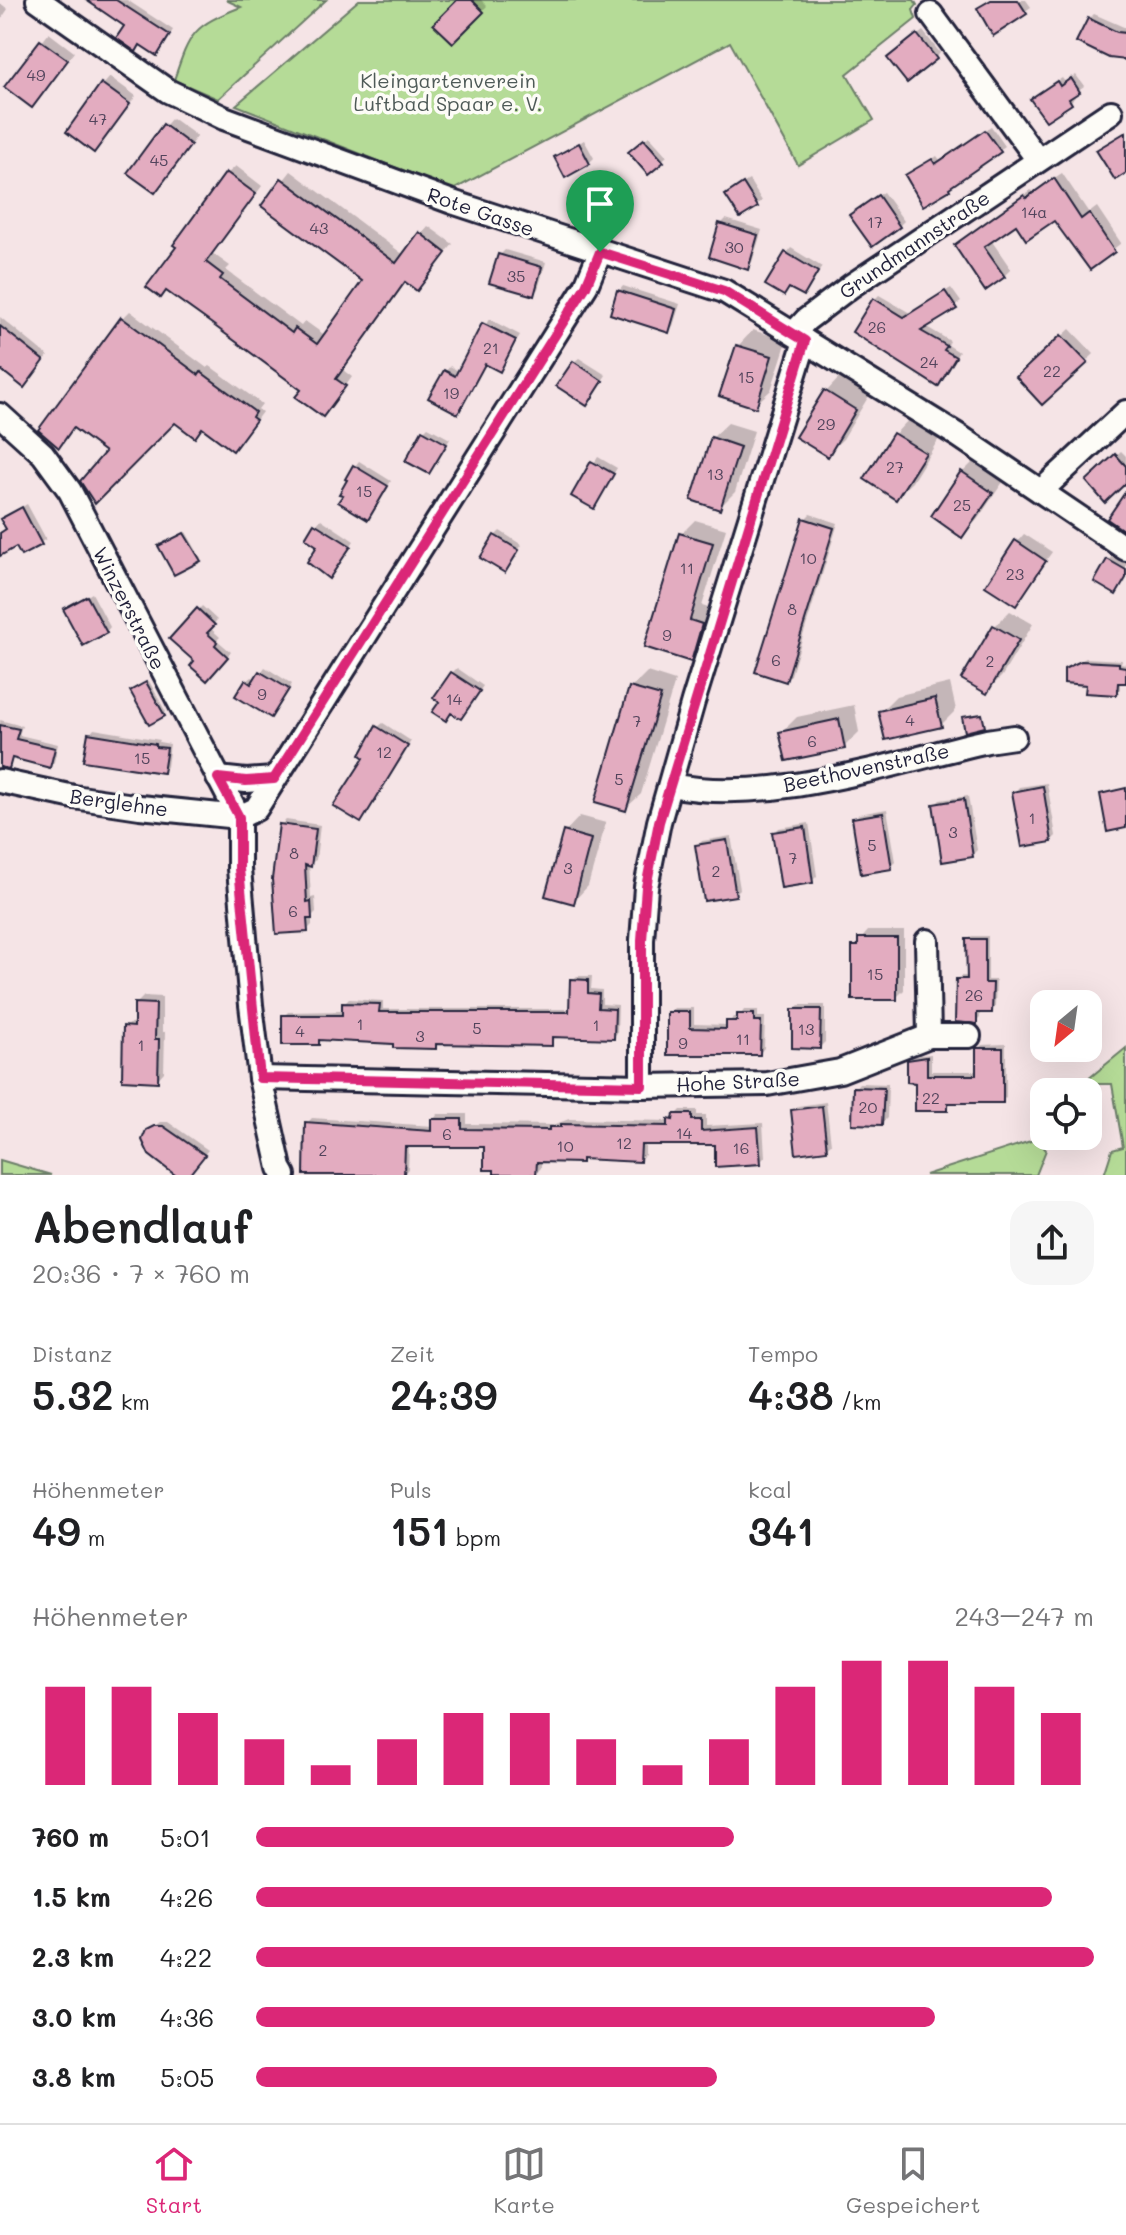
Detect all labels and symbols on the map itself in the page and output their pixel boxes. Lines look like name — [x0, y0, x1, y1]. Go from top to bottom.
house number: 49 — [27, 64, 45, 85]
park label: Kleingartenverein Luftbad Spaar e. V. — [354, 67, 542, 116]
house number: 47 — [89, 108, 107, 129]
house number: 45 — [150, 149, 168, 170]
pin — [566, 170, 634, 252]
street label: Rote Gasse — [424, 181, 538, 241]
street label: Grundmannstraße — [834, 184, 994, 304]
house number: 14a — [1021, 201, 1047, 222]
house number: 17 — [867, 211, 883, 232]
house number: 43 — [310, 217, 328, 238]
house number: 30 — [724, 236, 744, 257]
house number: 35 — [507, 265, 525, 286]
house number: 26 — [868, 316, 886, 337]
house number: 21 — [483, 337, 499, 358]
house number: 24 — [920, 351, 939, 372]
house number: 22 — [1043, 360, 1061, 381]
house number: 15 — [738, 366, 754, 387]
house number: 19 — [443, 382, 459, 403]
house number: 29 — [817, 413, 835, 434]
house number: 27 — [886, 456, 904, 477]
house number: 13 — [707, 463, 723, 484]
house number: 15 — [356, 480, 372, 501]
house number: 25 — [953, 494, 971, 515]
street label: Winzerstraße — [88, 542, 172, 674]
house number: 10 — [799, 547, 817, 568]
house number: 11 — [680, 557, 694, 578]
house number: 23 — [1006, 563, 1024, 584]
house number: 8 — [787, 598, 797, 619]
house number: 9 — [662, 624, 672, 645]
house number: 6 — [771, 649, 781, 670]
house number: 2 — [986, 650, 994, 671]
house number: 9 — [257, 683, 267, 704]
house number: 14 — [446, 688, 463, 709]
house number: 4 — [905, 709, 915, 730]
house number: 7 — [633, 710, 642, 731]
house number: 6 — [807, 730, 817, 751]
street label: Beethovenstraße — [781, 737, 951, 797]
house number: 12 — [376, 741, 392, 762]
house number: 15 — [134, 747, 150, 768]
house number: 5 — [614, 768, 624, 789]
street label: Berglehne — [68, 782, 170, 822]
house number: 1 — [1028, 807, 1036, 828]
house number: 3 — [948, 821, 958, 842]
house number: 5 — [867, 834, 877, 855]
house number: 8 — [289, 842, 299, 863]
house number: 7 — [789, 847, 798, 868]
house number: 3 — [563, 857, 573, 878]
house number: 2 — [712, 860, 720, 881]
house number: 6 — [288, 900, 298, 921]
house number: 15 — [867, 963, 883, 984]
house number: 26 — [965, 984, 983, 1005]
north arrow — [1030, 990, 1102, 1062]
house number: 1 — [356, 1013, 364, 1034]
house number: 1 — [592, 1014, 600, 1035]
house number: 5 — [472, 1017, 482, 1038]
house number: 13 — [798, 1018, 814, 1039]
house number: 4 — [295, 1020, 305, 1041]
house number: 3 — [415, 1025, 425, 1046]
house number: 11 — [736, 1028, 750, 1049]
house number: 9 — [678, 1032, 688, 1053]
house number: 1 — [137, 1034, 145, 1055]
street label: Hohe Straße — [675, 1065, 801, 1097]
house number: 22 — [922, 1087, 940, 1108]
house number: 20 — [859, 1096, 878, 1117]
house number: 14 — [676, 1122, 693, 1143]
house number: 6 — [442, 1123, 452, 1144]
house number: 12 — [616, 1132, 632, 1153]
house number: 10 — [556, 1135, 574, 1156]
house number: 16 — [733, 1137, 749, 1158]
house number: 2 — [319, 1139, 327, 1160]

